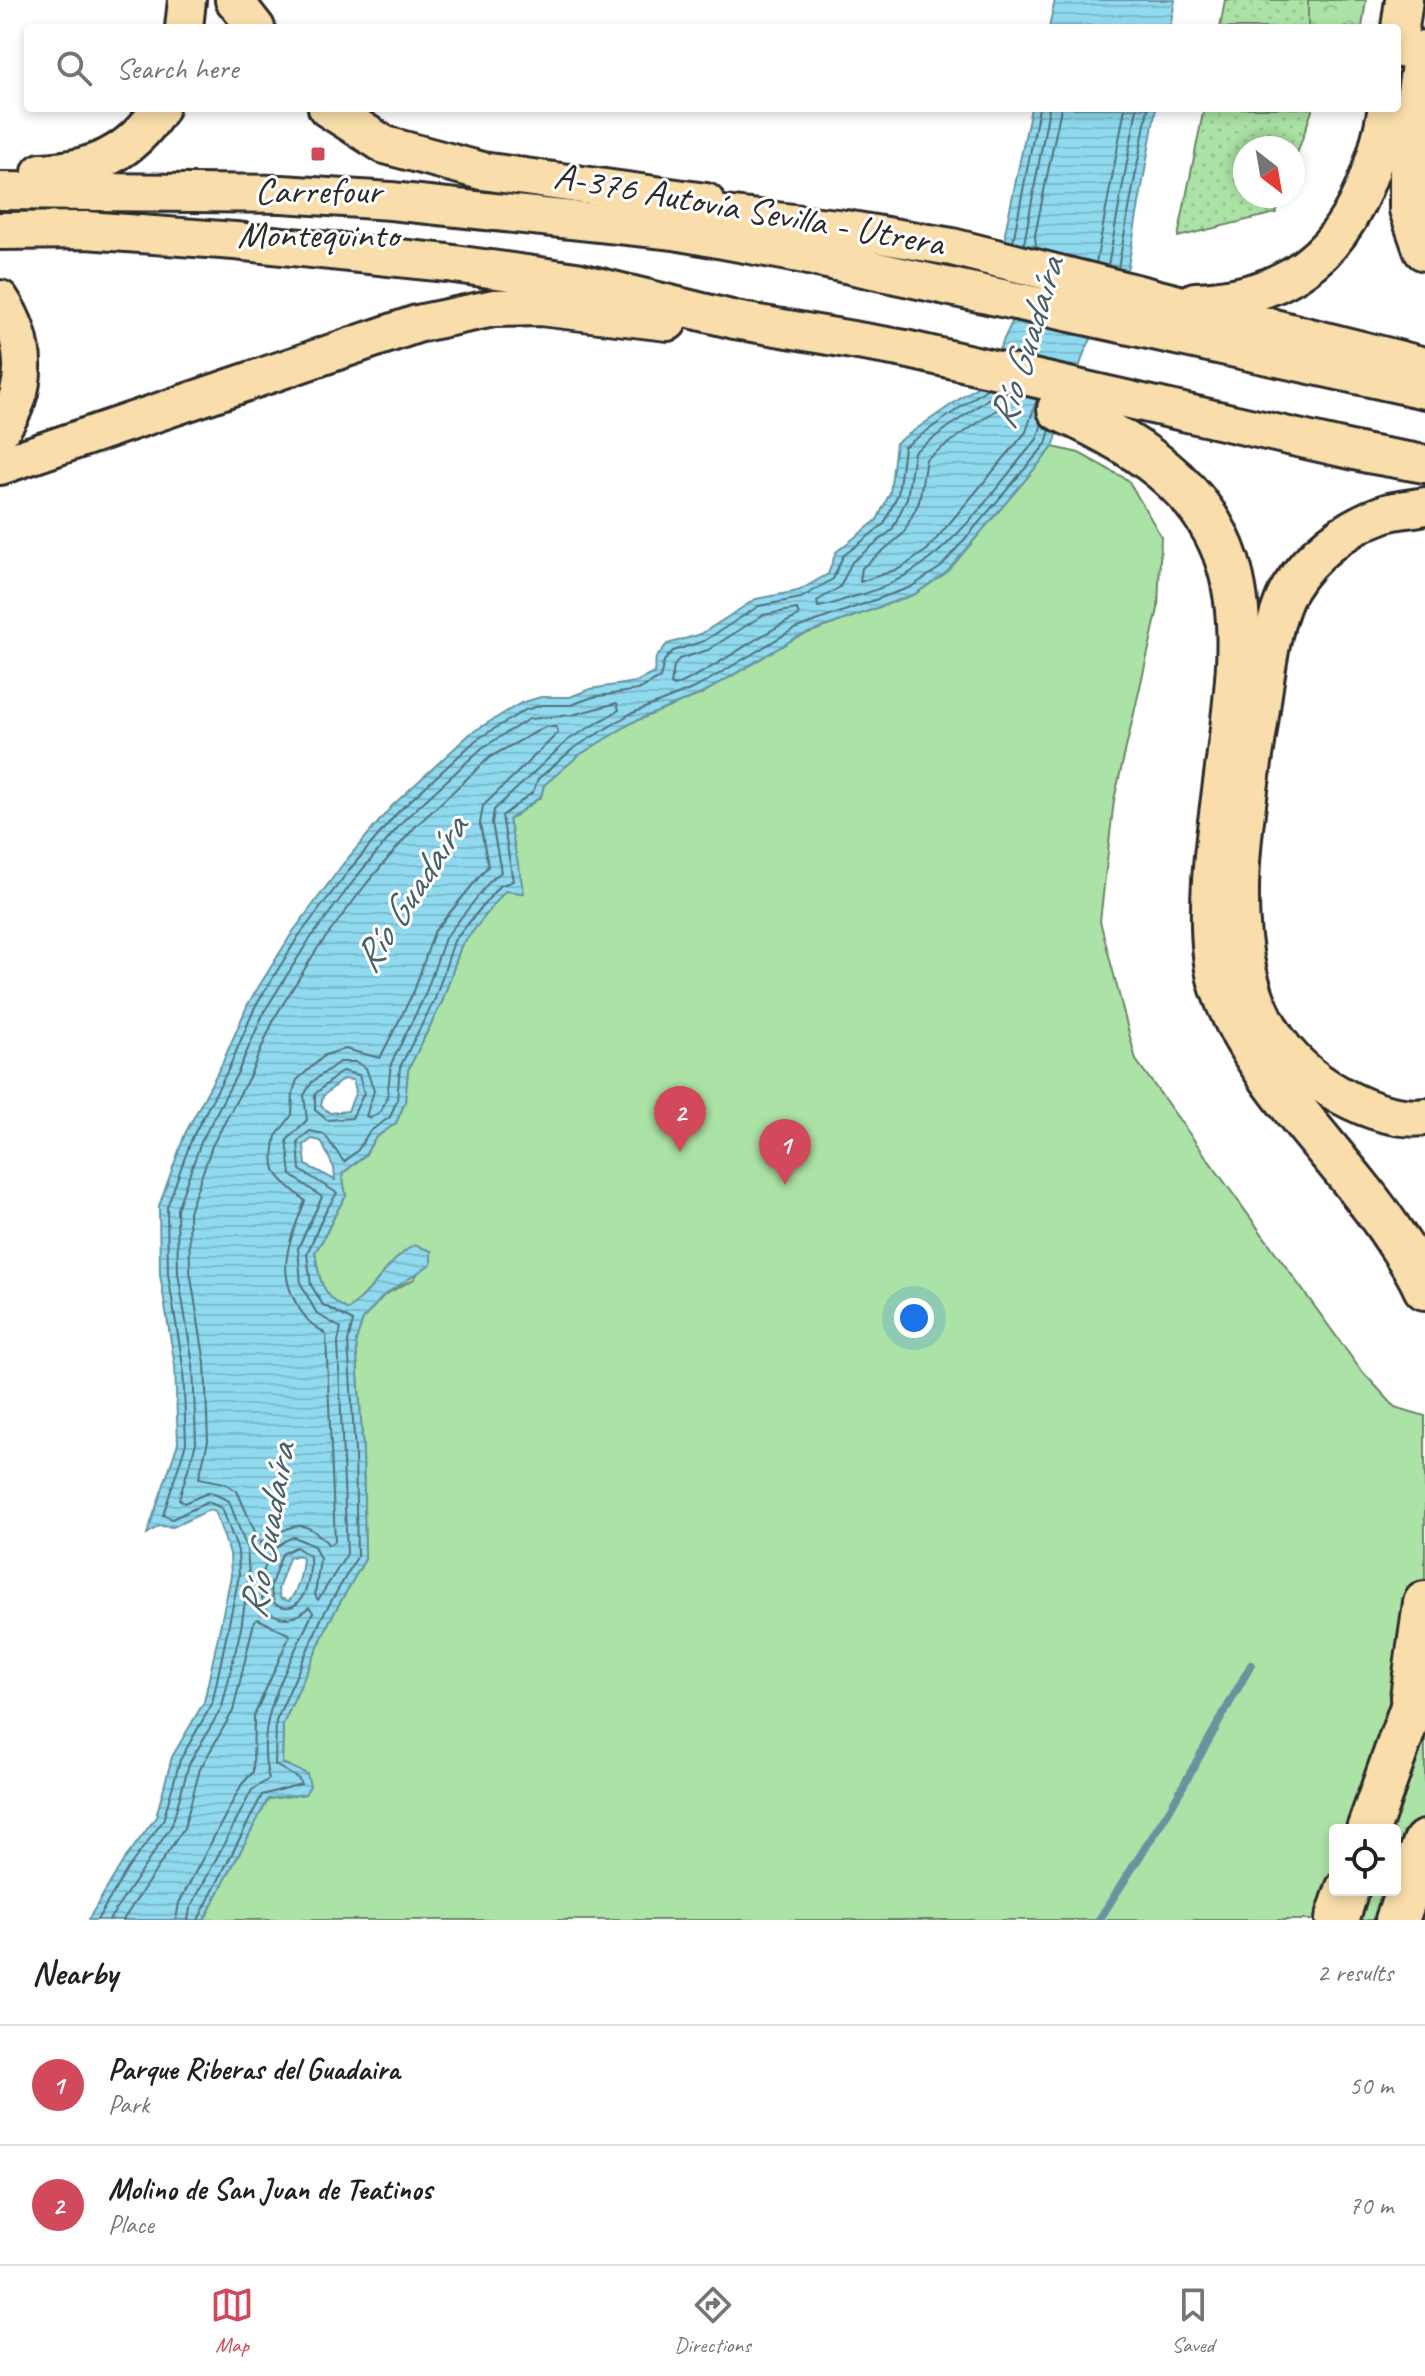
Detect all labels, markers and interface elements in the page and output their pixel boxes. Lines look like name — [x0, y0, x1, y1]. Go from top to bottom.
search box — [24, 24, 1401, 112]
icon: search — [52, 46, 96, 90]
text: Search here — [116, 49, 238, 87]
north arrow — [1233, 136, 1305, 208]
marker: Carrefour Montequinto — [309, 145, 327, 163]
street label: A-376 Autovía Sevilla - Utrera — [551, 152, 950, 267]
place label: Carrefour Montequinto — [237, 167, 402, 258]
water label: Río Guadaíra — [976, 248, 1077, 434]
water label: Río Guadaíra — [341, 804, 481, 981]
pin: 2 — [654, 1086, 706, 1152]
pin: 1 — [759, 1119, 811, 1185]
your location — [894, 1298, 934, 1338]
water label: Río Guadaíra — [227, 1437, 307, 1622]
map controls — [1329, 1824, 1401, 1896]
button: locate — [1329, 1824, 1401, 1896]
text: Nearby — [32, 1951, 118, 1994]
text: 2 results — [1317, 1956, 1393, 1989]
text: Parque Riberas del Guadaira — [108, 2050, 400, 2088]
text: 1 — [52, 2069, 64, 2102]
text: 50 m — [1349, 2069, 1393, 2102]
text: Park — [108, 2088, 149, 2121]
text: Molino de San Juan de Teatinos — [108, 2170, 432, 2208]
text: 2 — [52, 2189, 64, 2222]
text: 70 m — [1349, 2189, 1393, 2222]
text: Place — [108, 2208, 154, 2241]
tab: Map — [210, 2283, 254, 2359]
tab: Directions — [674, 2283, 751, 2359]
tab: Saved — [1171, 2283, 1215, 2359]

